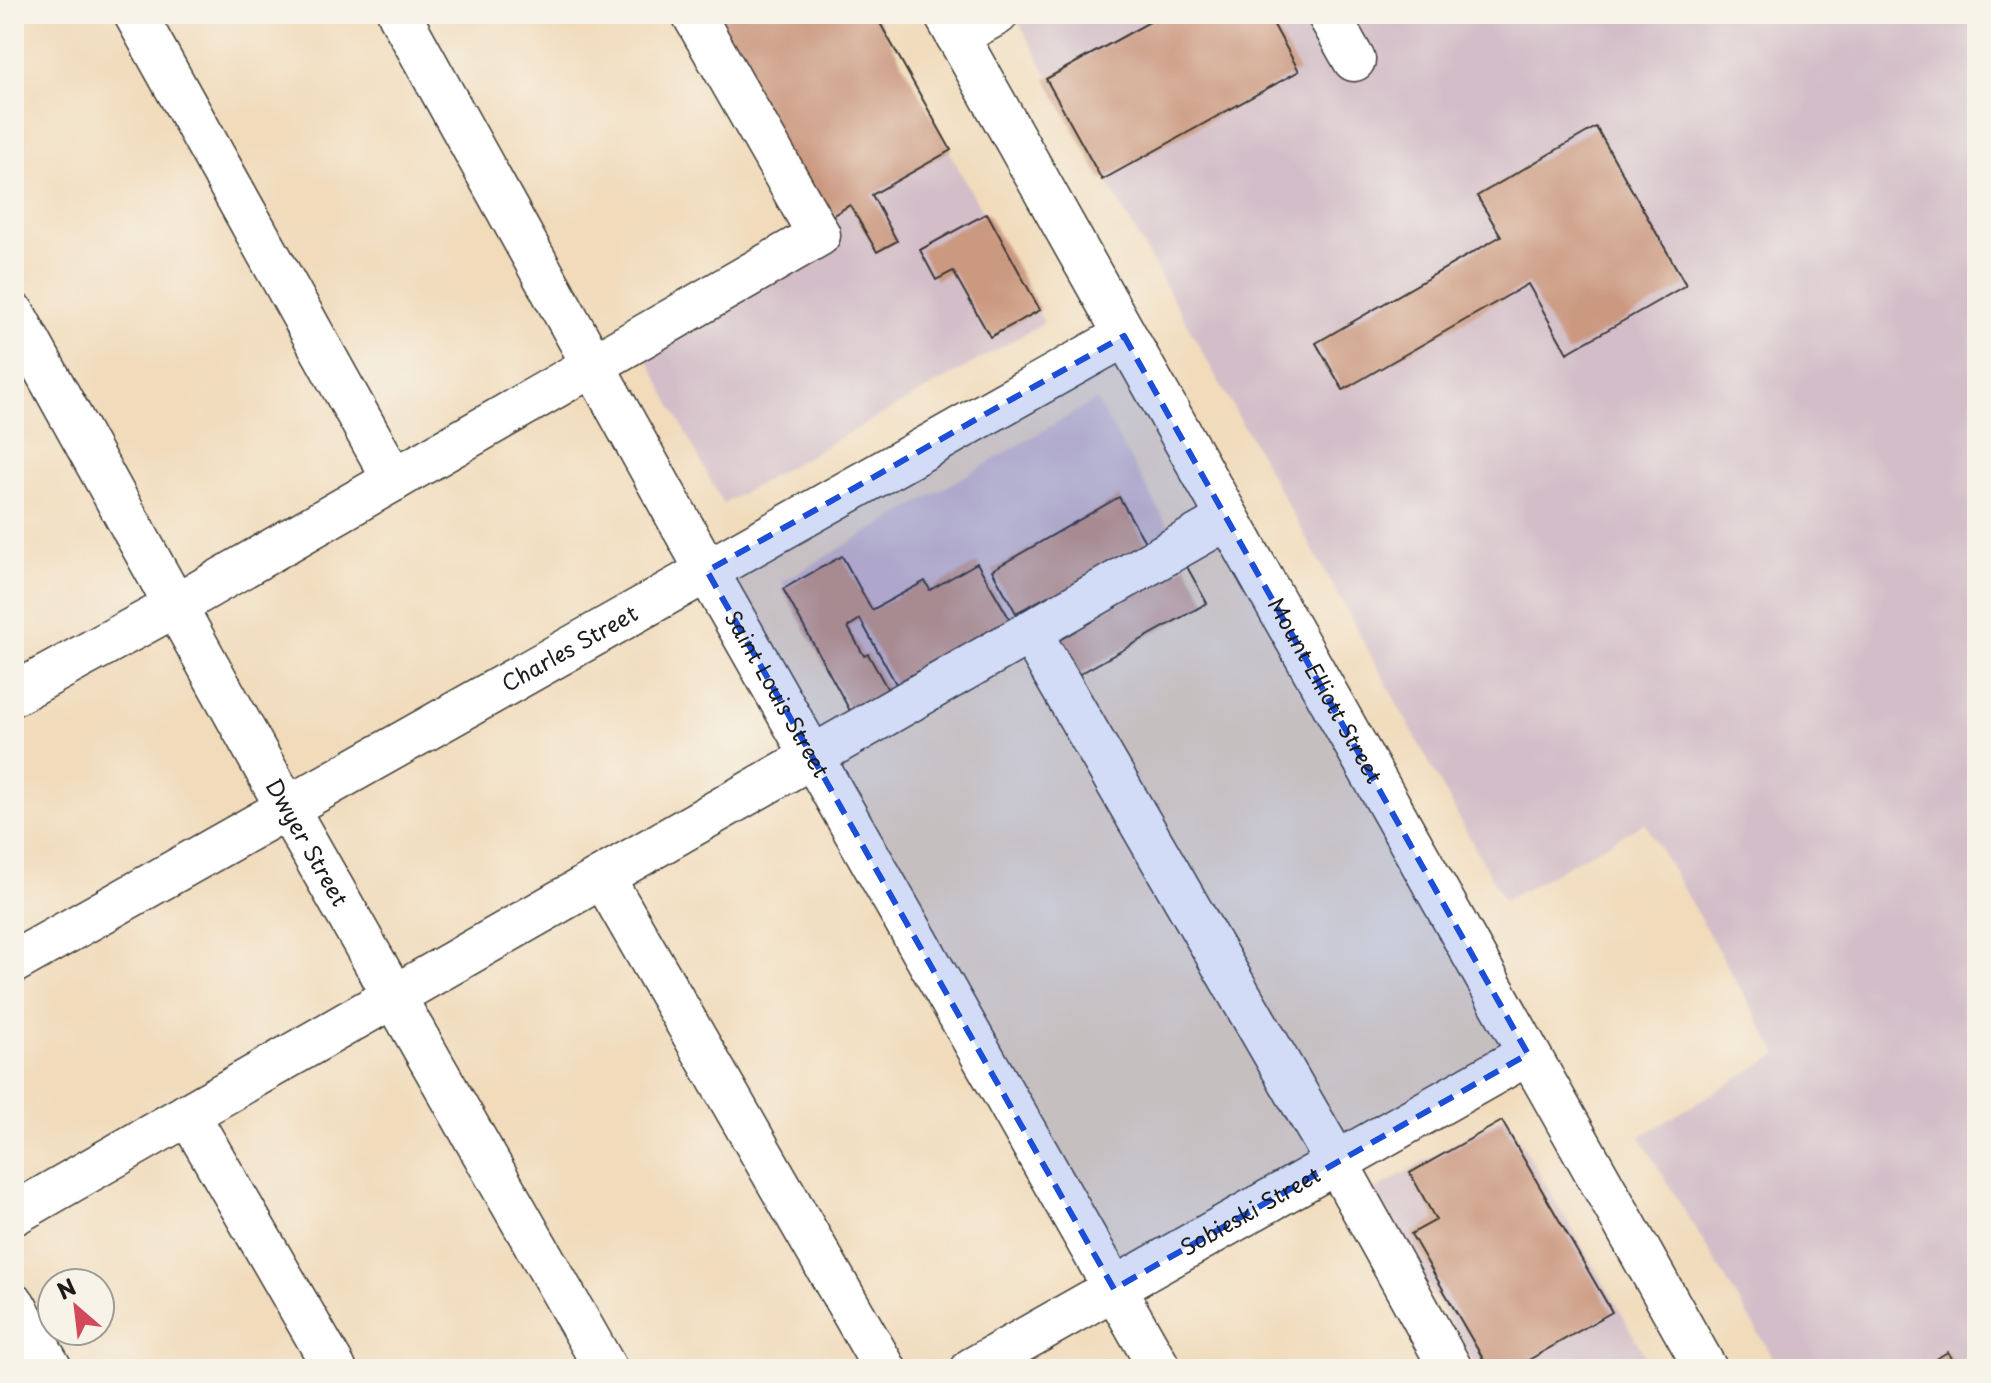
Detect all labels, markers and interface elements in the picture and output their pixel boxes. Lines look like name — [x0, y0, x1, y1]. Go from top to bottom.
street label: Mount Elliott Street — [1261, 591, 1392, 789]
street label: Charles Street — [495, 596, 643, 699]
street label: Saint Louis Street — [718, 604, 839, 783]
street label: Dwyer Street — [259, 772, 357, 912]
street label: Sobieski Street — [1174, 1157, 1326, 1263]
north arrow — [36, 1267, 116, 1347]
text: N — [50, 1269, 81, 1307]

